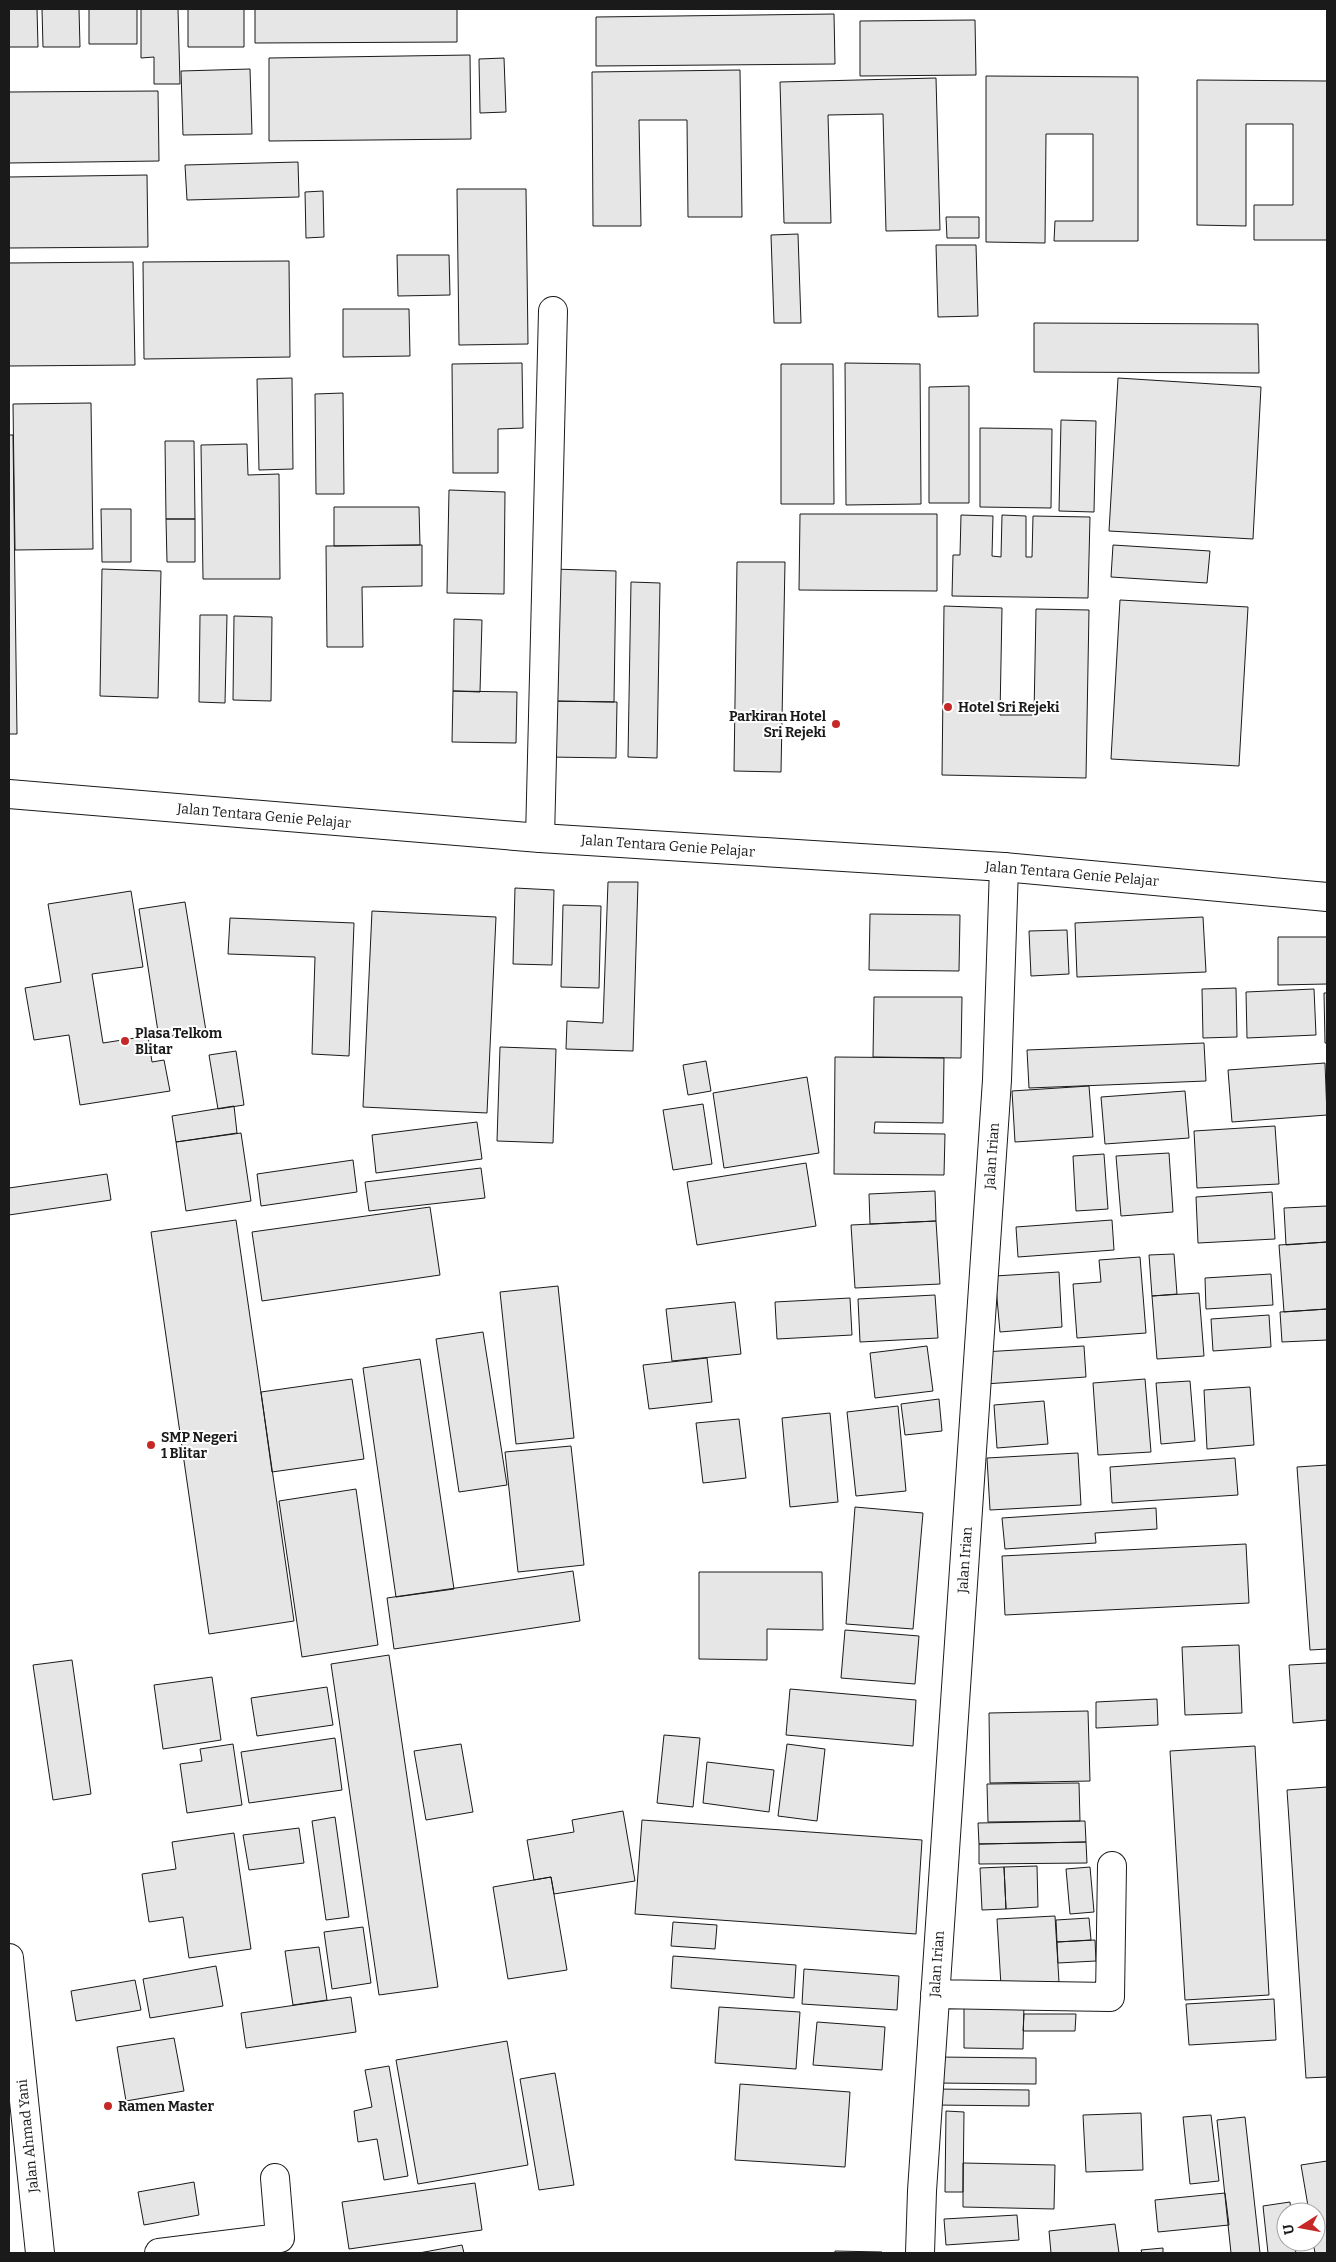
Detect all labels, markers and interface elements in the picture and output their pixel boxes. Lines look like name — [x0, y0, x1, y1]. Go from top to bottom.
place label: Hotel Sri Rejeki — [958, 699, 1060, 716]
marker: Hotel Sri Rejeki — [942, 701, 954, 713]
place label: Parkiran Hotel Sri Rejeki — [729, 708, 827, 741]
marker: Parkiran Hotel Sri Rejeki — [830, 718, 842, 730]
street label: Jalan Tentara Genie Pelajar — [175, 800, 352, 832]
street label: Jalan Tentara Genie Pelajar — [579, 831, 756, 861]
street label: Jalan Tentara Genie Pelajar — [983, 858, 1160, 890]
place label: Plasa Telkom Blitar — [135, 1025, 223, 1058]
marker: Plasa Telkom Blitar — [119, 1035, 131, 1047]
street label: Jalan Irian — [981, 1122, 1003, 1191]
place label: SMP Negeri 1 Blitar — [161, 1429, 238, 1462]
marker: SMP Negeri 1 Blitar — [145, 1439, 157, 1451]
street label: Jalan Irian — [954, 1526, 976, 1595]
street label: Jalan Irian — [926, 1930, 948, 1999]
street label: Jalan Ahmad Yani — [14, 2078, 43, 2195]
place label: Ramen Master — [118, 2098, 214, 2115]
marker: Ramen Master — [102, 2100, 114, 2112]
north arrow — [1276, 2202, 1326, 2252]
text: U — [1279, 2222, 1298, 2236]

